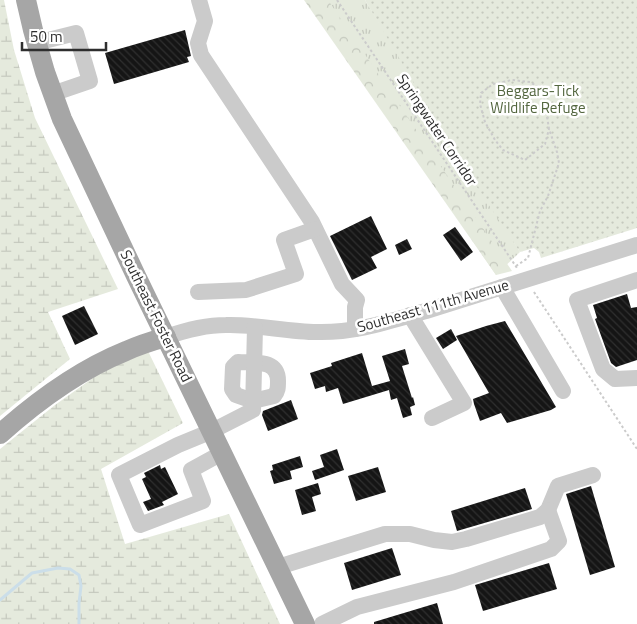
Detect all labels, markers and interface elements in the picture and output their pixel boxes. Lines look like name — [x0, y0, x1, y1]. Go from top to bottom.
scale bar — [22, 20, 106, 52]
text: 50 m — [30, 25, 63, 48]
street label: Springwater Corridor — [391, 69, 484, 191]
park label: Beggars-Tick Wildlife Refuge — [490, 79, 586, 119]
street label: Southeast Foster Road — [114, 246, 198, 386]
street label: Southeast 111th Avenue — [354, 273, 511, 338]

